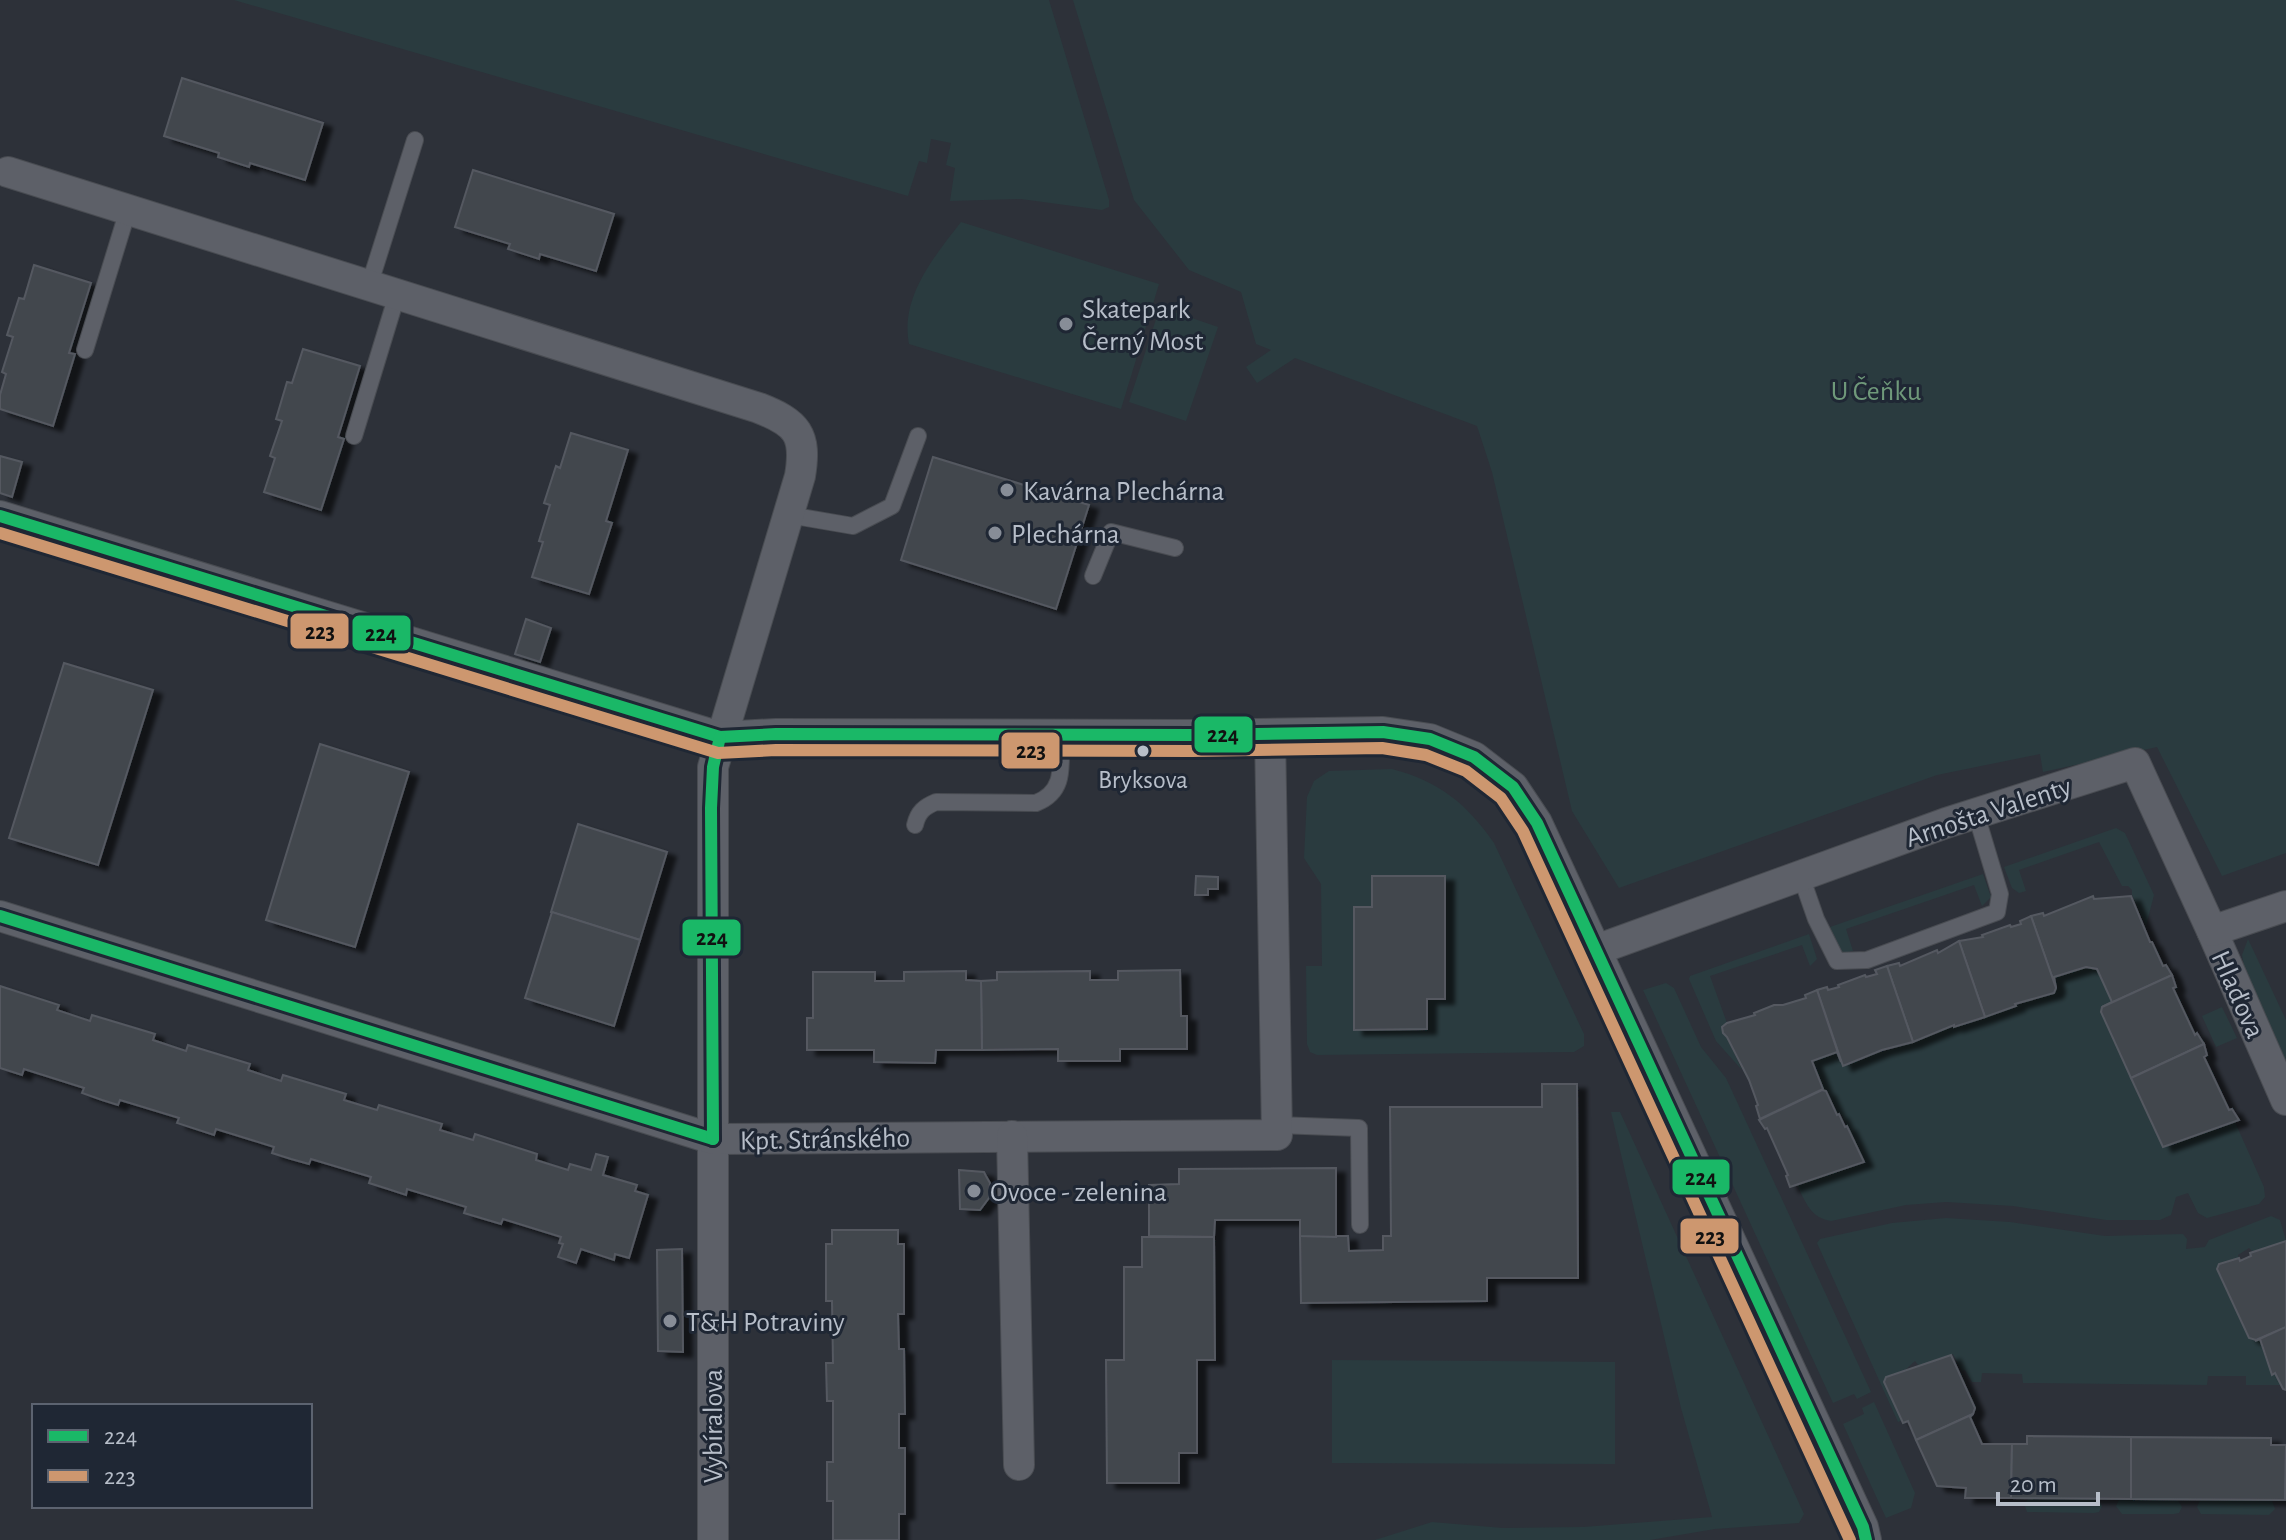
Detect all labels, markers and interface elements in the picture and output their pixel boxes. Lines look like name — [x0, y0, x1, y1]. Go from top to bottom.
place label: Skatepark Černý Most — [1082, 296, 1204, 356]
marker: Skatepark Černý Most — [1057, 315, 1075, 333]
park label: U Čeňku — [1831, 376, 1921, 406]
place label: Kavárna Plechárna — [1023, 478, 1225, 506]
marker: Kavárna Plechárna — [998, 481, 1016, 499]
place label: Plechárna — [1011, 521, 1120, 549]
marker: Plechárna — [986, 524, 1004, 542]
line badge: 223 — [289, 612, 350, 650]
line badge: 224 — [351, 614, 412, 652]
text: 223 — [305, 621, 335, 643]
text: 224 — [365, 623, 397, 645]
line badge: 224 — [1193, 715, 1254, 754]
text: 224 — [1207, 724, 1239, 746]
line badge: 223 — [1000, 731, 1061, 770]
text: 223 — [1016, 740, 1046, 762]
marker: Bryksova — [1135, 743, 1151, 759]
place label: Bryksova — [1098, 767, 1188, 793]
street label: Arnošta Valenty — [1902, 773, 2075, 853]
line badge: 224 — [681, 918, 742, 957]
text: 224 — [696, 927, 728, 949]
street label: Hlaďova — [2206, 947, 2269, 1043]
street label: Kpt. Stránského — [740, 1125, 910, 1155]
line badge: 224 — [1671, 1158, 1731, 1196]
text: 224 — [1685, 1167, 1717, 1189]
place label: Ovoce - zelenina — [990, 1179, 1167, 1207]
marker: Ovoce - zelenina — [965, 1182, 983, 1200]
line badge: 223 — [1679, 1217, 1740, 1255]
text: 223 — [1695, 1226, 1725, 1248]
place label: T&H Potraviny — [686, 1309, 845, 1337]
marker: T&H Potraviny — [661, 1312, 679, 1330]
street label: Vybíralova — [700, 1369, 728, 1483]
legend — [32, 1404, 312, 1508]
text: 224 — [104, 1425, 137, 1449]
scale bar — [1998, 1456, 2098, 1506]
text: 223 — [104, 1465, 136, 1489]
text: 20 m — [2010, 1473, 2057, 1497]

